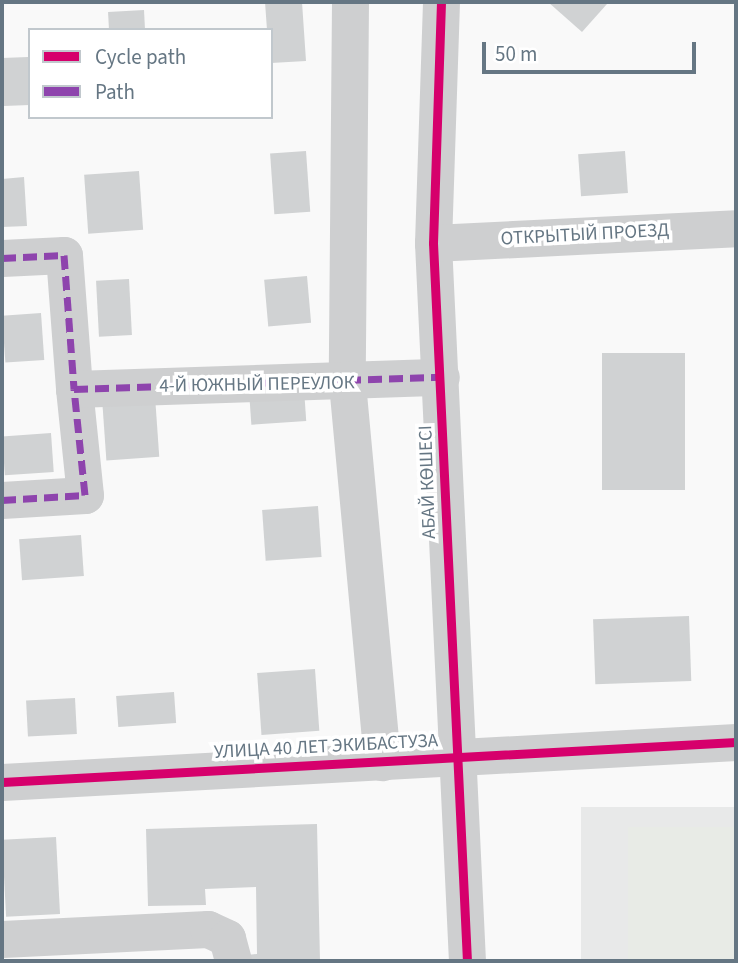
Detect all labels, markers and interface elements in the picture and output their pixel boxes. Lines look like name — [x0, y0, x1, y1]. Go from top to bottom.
legend — [28, 28, 273, 119]
scale bar — [486, 28, 700, 72]
text: 50 m — [495, 39, 537, 69]
text: Cycle path — [95, 42, 186, 72]
text: Path — [95, 77, 135, 107]
street label: ОТКРЫТЫЙ ПРОЕЗД — [500, 219, 670, 251]
street label: 4-Й ЮЖНЫЙ ПЕРЕУЛОК — [159, 372, 355, 398]
street label: АБАЙ КӨШЕСІ — [415, 425, 441, 539]
street label: УЛИЦА 40 ЛЕТ ЭКИБАСТУЗА — [213, 730, 439, 764]

